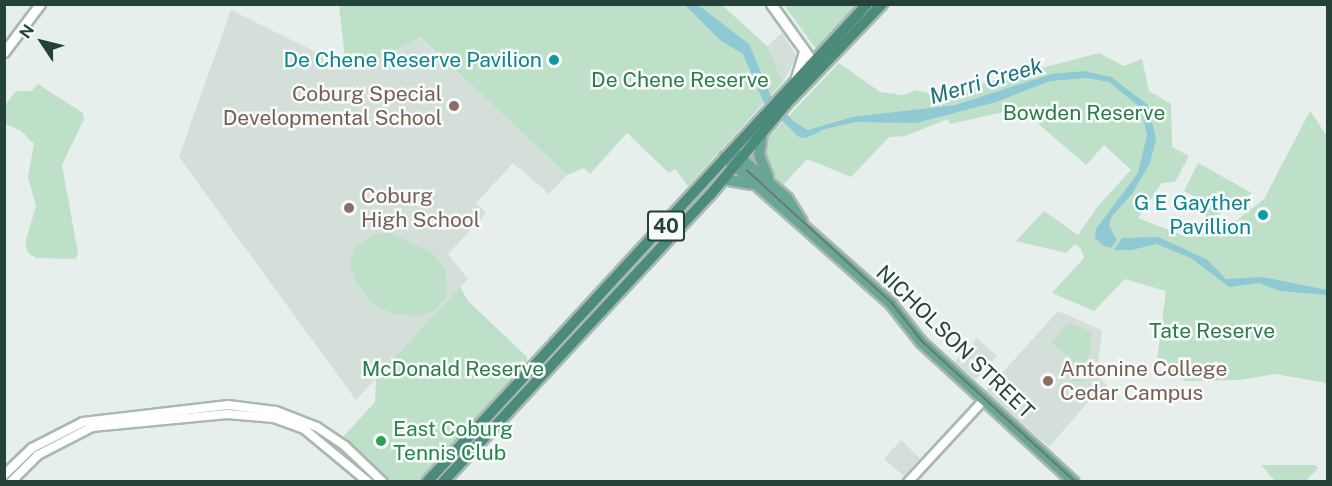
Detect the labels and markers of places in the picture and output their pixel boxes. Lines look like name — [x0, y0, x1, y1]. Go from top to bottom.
place label: De Chene Reserve Pavilion — [283, 47, 542, 73]
marker: De Chene Reserve Pavilion — [547, 53, 561, 67]
place label: Coburg Special Developmental School — [223, 81, 442, 131]
marker: Coburg Special Developmental School — [447, 99, 461, 113]
place label: Coburg High School — [361, 183, 480, 233]
place label: G E Gayther Pavillion — [1134, 190, 1251, 240]
marker: Coburg High School — [342, 201, 356, 215]
marker: G E Gayther Pavillion — [1256, 208, 1270, 222]
place label: Antonine College Cedar Campus — [1060, 356, 1228, 406]
marker: Antonine College Cedar Campus — [1041, 374, 1055, 388]
place label: East Coburg Tennis Club — [393, 416, 513, 466]
marker: East Coburg Tennis Club — [374, 434, 388, 448]

